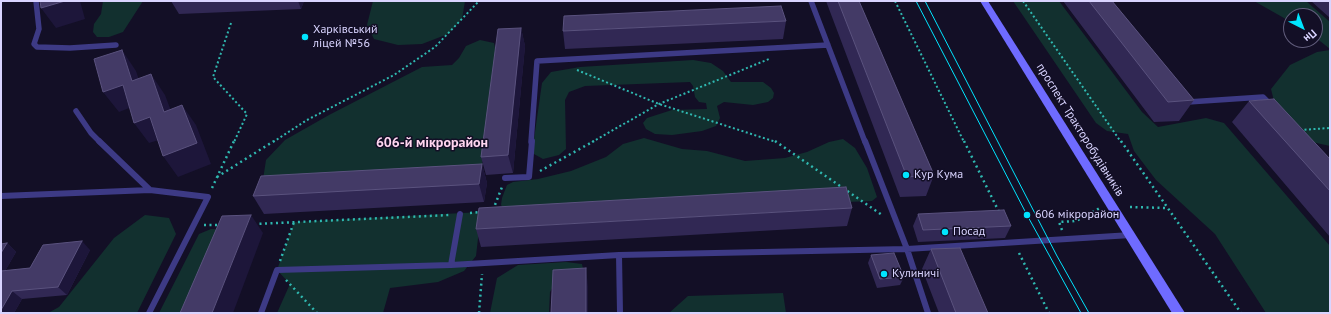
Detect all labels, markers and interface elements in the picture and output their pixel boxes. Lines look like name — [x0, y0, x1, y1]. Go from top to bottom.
north arrow — [1283, 8, 1323, 48]
place label: Харківський ліцей №56 — [313, 23, 378, 51]
text: Пн — [1301, 27, 1320, 46]
marker: Харківський ліцей №56 — [300, 32, 310, 42]
street label: проспект Тракторобудівників — [1033, 61, 1127, 199]
district label: 606-й мікрорайон — [376, 135, 488, 151]
place label: Кур Кума — [914, 168, 963, 182]
marker: Кур Кума — [901, 170, 911, 180]
place label: 606 мікрорайон — [1035, 208, 1119, 222]
marker: 606 мікрорайон — [1022, 210, 1032, 220]
place label: Посад — [953, 225, 985, 239]
marker: Посад — [940, 227, 950, 237]
place label: Кулиничі — [892, 267, 939, 281]
marker: Кулиничі — [879, 269, 889, 279]

